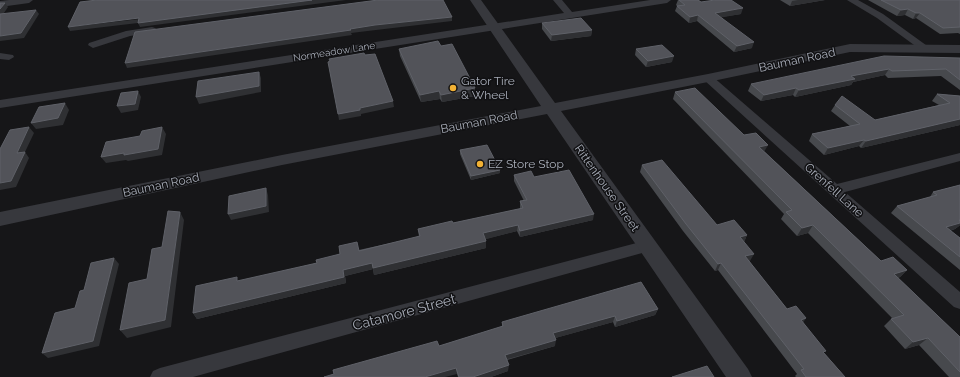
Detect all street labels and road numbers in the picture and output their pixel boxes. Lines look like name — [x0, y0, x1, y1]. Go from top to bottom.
street label: Normeadow Lane — [292, 40, 376, 63]
street label: Bauman Road — [757, 45, 837, 75]
street label: Bauman Road — [439, 108, 519, 136]
street label: Rittenhouse Street — [572, 142, 642, 234]
street label: Grenfell Lane — [802, 160, 866, 220]
street label: Bauman Road — [121, 170, 201, 200]
street label: Catamore Street — [351, 290, 458, 333]

